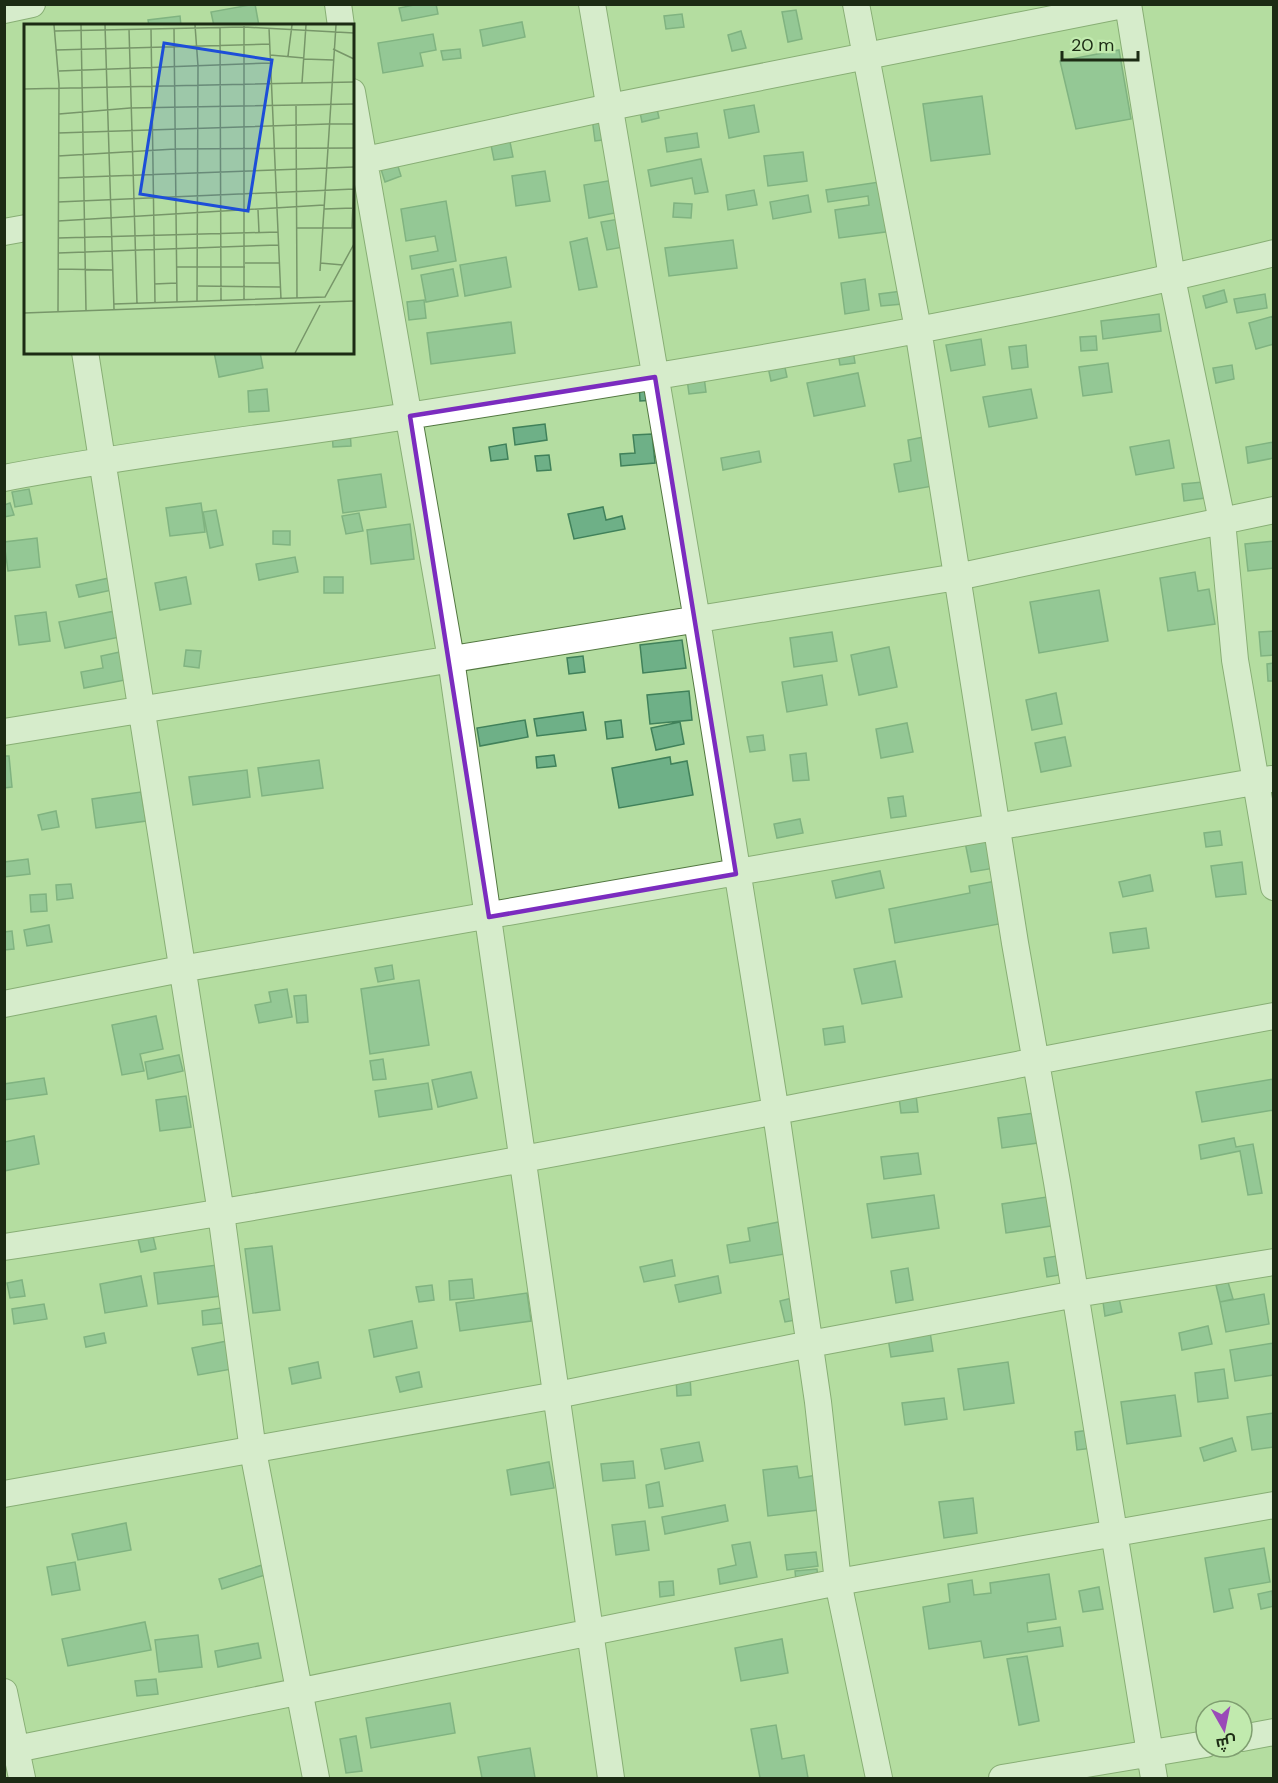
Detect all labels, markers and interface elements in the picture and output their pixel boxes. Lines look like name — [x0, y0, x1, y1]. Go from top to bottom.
inset map — [24, 24, 354, 354]
scale bar — [1062, 24, 1138, 62]
text: 20 m — [1071, 33, 1114, 57]
north arrow — [1194, 1699, 1254, 1759]
text: ش — [1214, 1731, 1238, 1755]

